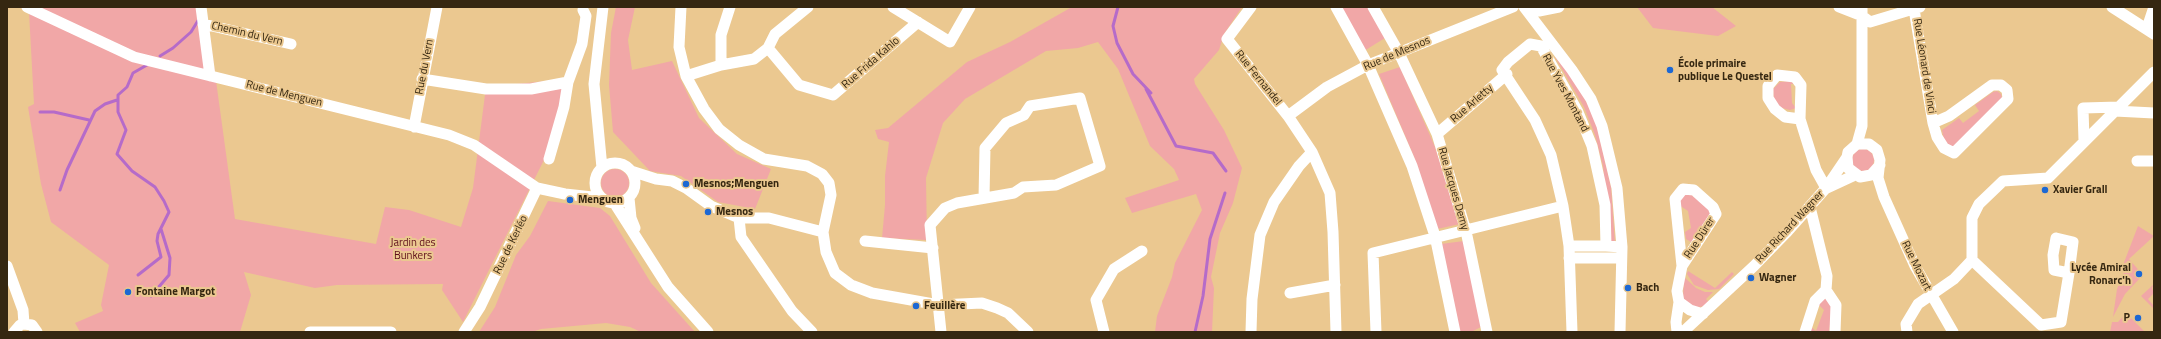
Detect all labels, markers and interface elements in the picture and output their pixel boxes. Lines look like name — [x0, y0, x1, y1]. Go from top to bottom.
street label: Rue Léonard de Vinci — [1910, 17, 1938, 115]
street label: Chemin du Vern — [210, 19, 284, 49]
street label: Rue Frida Kahlo — [839, 34, 903, 92]
street label: Rue de Mesnos — [1362, 34, 1432, 74]
street label: Rue du Vern — [413, 38, 437, 96]
street label: Rue Fernandel — [1232, 48, 1284, 108]
street label: Rue Yves Montand — [1539, 52, 1591, 134]
place label: École primaire publique Le Questel — [1678, 57, 1772, 83]
marker: École primaire publique Le Questel — [1665, 65, 1675, 75]
street label: Rue de Menguen — [245, 78, 323, 110]
street label: Rue Arletty — [1448, 82, 1496, 126]
street label: Rue Jacques Demy — [1435, 146, 1471, 232]
place label: Mesnos;Menguen — [694, 177, 779, 191]
marker: Mesnos;Menguen — [681, 179, 691, 189]
place label: Xavier Grall — [2053, 183, 2108, 197]
marker: Xavier Grall — [2040, 185, 2050, 195]
street label: Rue Richard Wagner — [1753, 188, 1827, 266]
place label: Menguen — [578, 193, 623, 207]
marker: Menguen — [565, 195, 575, 205]
place label: Mesnos — [716, 205, 753, 219]
marker: Mesnos — [703, 207, 713, 217]
street label: Rue de Kerléo — [491, 213, 531, 277]
street label: Rue Dürer — [1682, 215, 1718, 261]
park label: Jardin des Bunkers — [390, 236, 436, 262]
street label: Rue Mozart — [1898, 239, 1934, 293]
place label: Lycée Amiral Ronarc'h — [2071, 261, 2131, 287]
marker: Lycée Amiral Ronarc'h — [2134, 269, 2144, 279]
place label: Wagner — [1759, 271, 1796, 285]
marker: Wagner — [1746, 273, 1756, 283]
place label: Bach — [1636, 281, 1659, 295]
marker: Bach — [1623, 283, 1633, 293]
place label: Fontaine Margot — [136, 285, 215, 299]
marker: Fontaine Margot — [123, 287, 133, 297]
place label: Feuillère — [924, 299, 965, 313]
marker: Feuillère — [911, 301, 921, 311]
place label: P — [2124, 311, 2130, 325]
marker: P — [2133, 313, 2143, 323]

